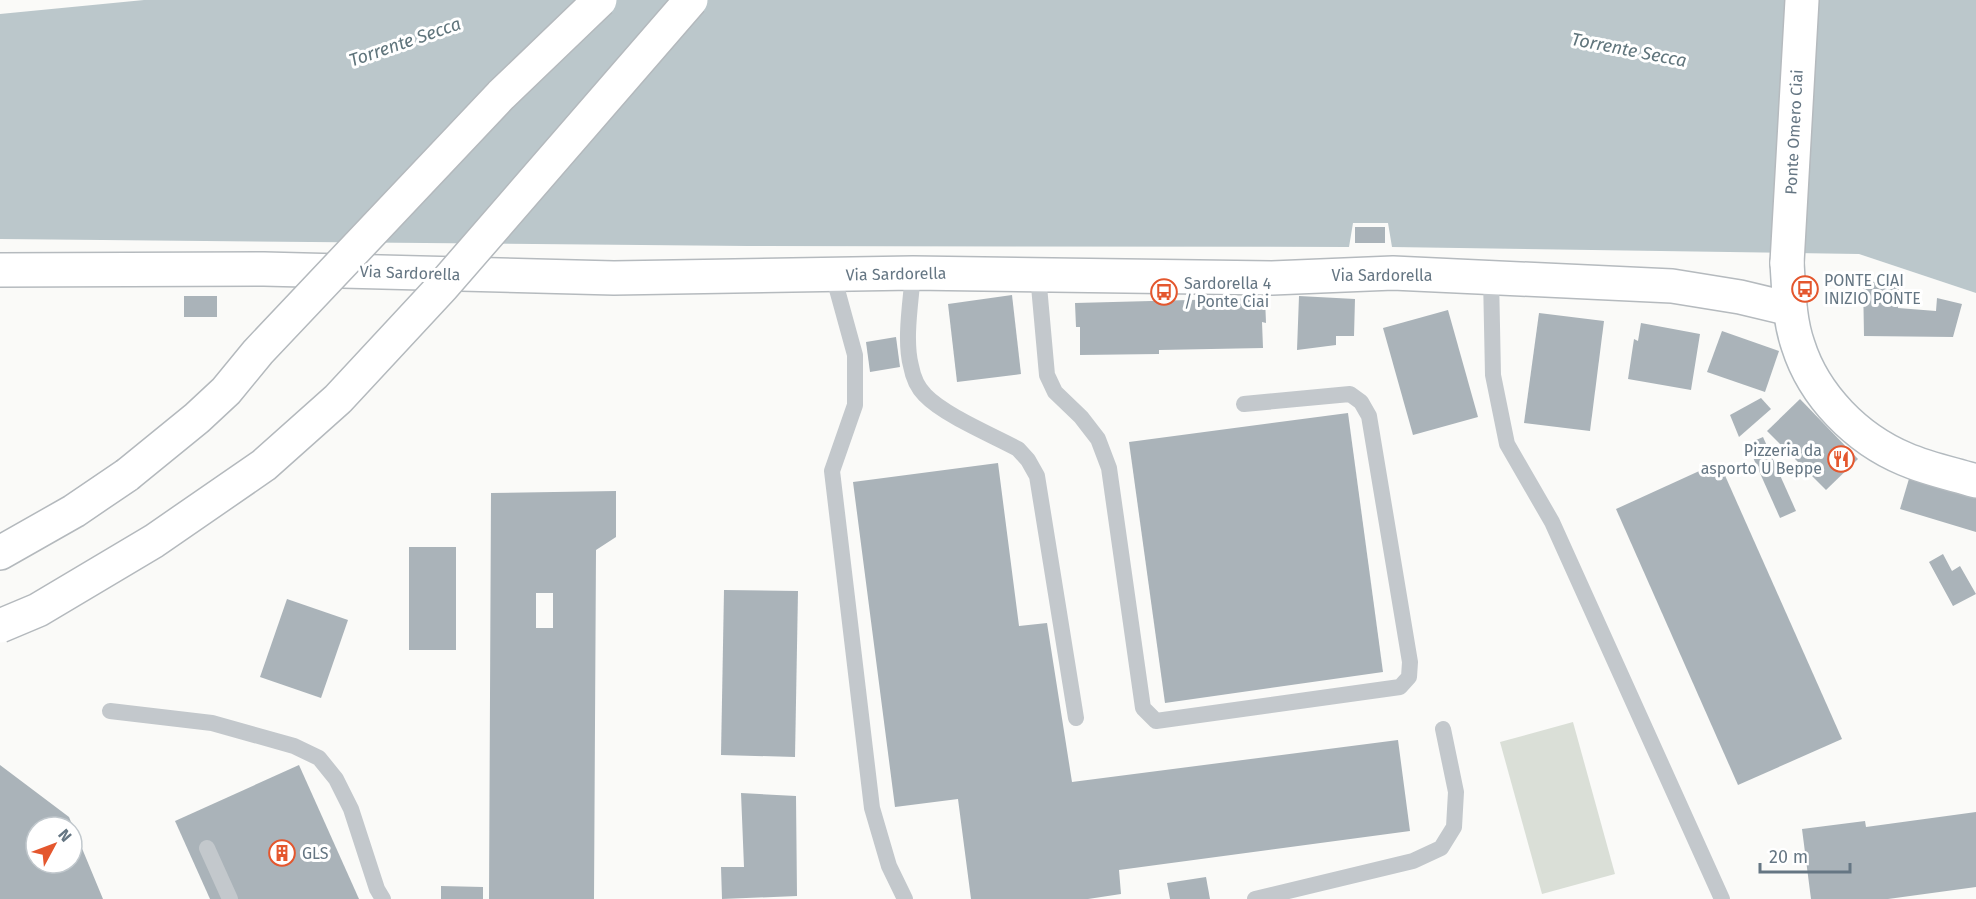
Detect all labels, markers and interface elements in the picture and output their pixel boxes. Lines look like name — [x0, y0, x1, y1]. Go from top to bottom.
water label: Torrente Secca — [346, 13, 464, 71]
water label: Torrente Secca — [1569, 28, 1689, 72]
street label: Ponte Omero Ciai — [1781, 69, 1807, 195]
street label: Via Sardorella — [359, 262, 461, 284]
street label: Via Sardorella — [845, 264, 947, 284]
street label: Via Sardorella — [1332, 266, 1432, 285]
place label: PONTE CIAI INIZIO PONTE — [1824, 271, 1921, 308]
place label: Sardorella 4 / Ponte Ciai — [1184, 274, 1272, 311]
bus stop icon: PONTE CIAI INIZIO PONTE — [1790, 274, 1820, 304]
bus stop icon: Sardorella 4 / Ponte Ciai — [1149, 277, 1179, 307]
place label: Pizzeria da asporto U Beppe — [1701, 441, 1822, 478]
restaurant icon: Pizzeria da asporto U Beppe — [1826, 444, 1856, 474]
north arrow — [24, 815, 84, 875]
text: N — [54, 825, 76, 846]
scale bar — [1760, 836, 1850, 874]
building icon: GLS — [267, 838, 297, 868]
place label: GLS — [302, 844, 329, 863]
text: 20 m — [1769, 846, 1808, 868]

